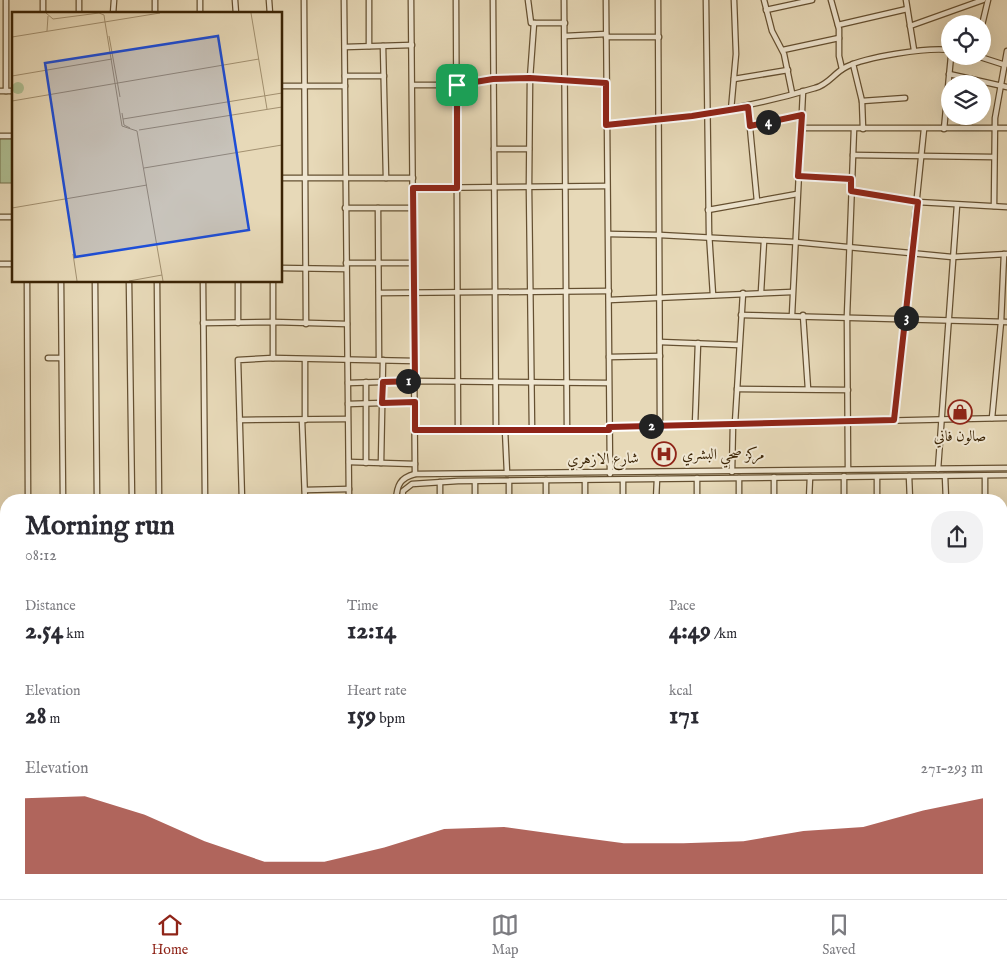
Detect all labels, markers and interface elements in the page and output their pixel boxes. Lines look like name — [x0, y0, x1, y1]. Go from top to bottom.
inset map — [12, 12, 282, 282]
map controls — [941, 15, 991, 125]
button: locate — [941, 15, 991, 65]
pin — [436, 64, 478, 106]
icon: arrive — [443, 71, 471, 99]
button: layers — [941, 75, 991, 125]
pin: 4 — [756, 110, 780, 134]
text: 4 — [765, 113, 772, 131]
pin: 3 — [894, 306, 918, 330]
text: 3 — [904, 309, 909, 327]
pin: 1 — [396, 368, 420, 394]
text: 1 — [406, 372, 411, 390]
shop icon: صالون فاني — [947, 399, 973, 425]
pin: 2 — [638, 414, 664, 438]
text: 2 — [648, 417, 655, 435]
place label: صالون فاني — [934, 427, 986, 448]
hospital icon: مركز صحي البشري — [651, 441, 677, 467]
place label: مركز صحي البشري — [682, 445, 764, 468]
street label: شارع الازهري — [567, 449, 639, 472]
text: Morning run — [25, 509, 175, 544]
button: share — [931, 511, 983, 563]
text: 08:12 — [25, 546, 57, 566]
text: Distance — [25, 597, 76, 615]
text: Time — [347, 597, 378, 615]
text: Pace — [669, 597, 696, 615]
text: 2.54 — [25, 615, 63, 647]
text: 12:14 — [347, 615, 396, 647]
text: 4:49 — [669, 615, 711, 647]
text: km — [63, 625, 85, 643]
text: /km — [711, 625, 737, 643]
text: Elevation — [25, 682, 81, 700]
text: Heart rate — [347, 682, 407, 700]
text: kcal — [669, 682, 692, 700]
text: 28 — [25, 700, 47, 732]
text: 159 — [347, 700, 376, 732]
text: 171 — [669, 700, 699, 732]
text: m — [47, 710, 60, 728]
text: bpm — [376, 710, 405, 728]
text: Elevation — [25, 759, 88, 779]
text: 271–293 m — [921, 759, 983, 779]
tab: Home — [152, 911, 188, 959]
tab: Map — [491, 911, 519, 959]
tab: Saved — [822, 911, 855, 959]

